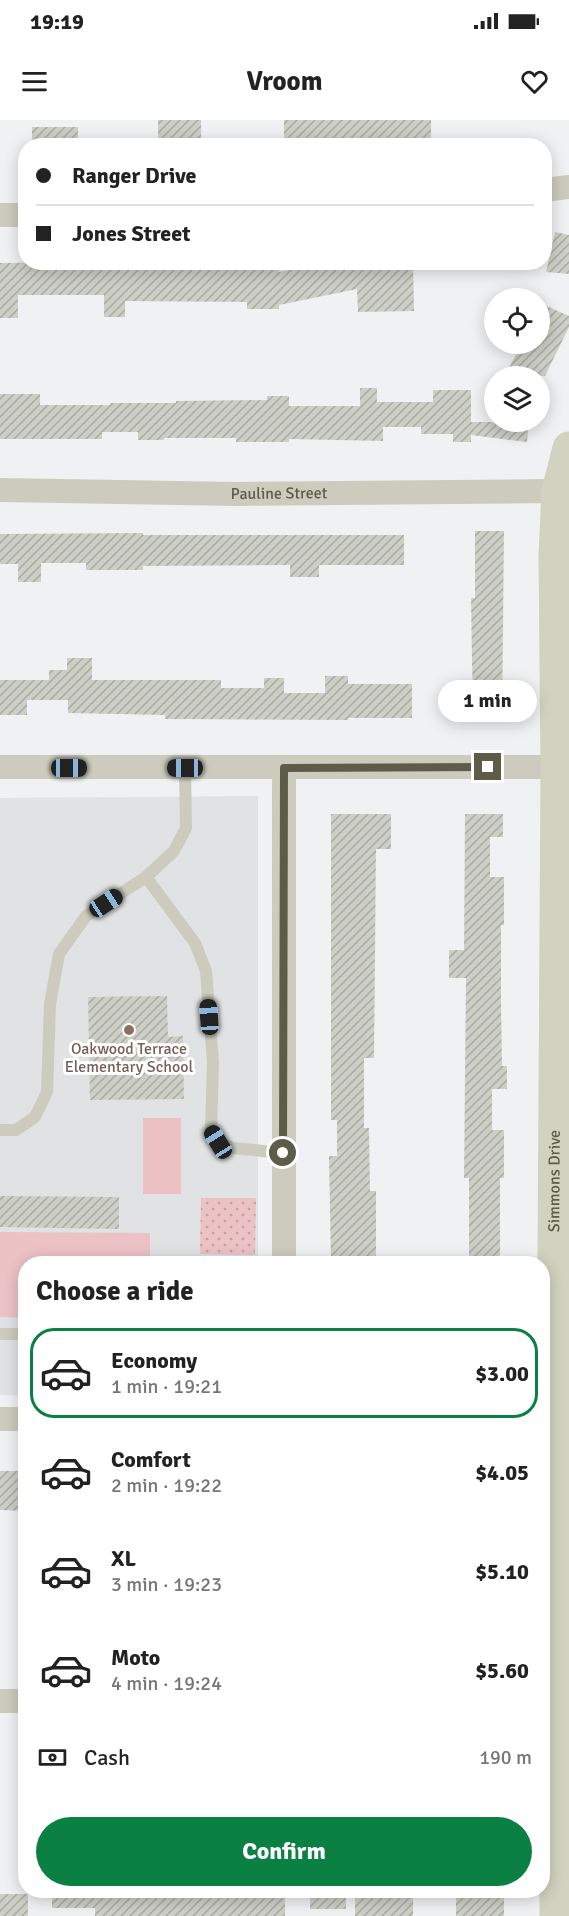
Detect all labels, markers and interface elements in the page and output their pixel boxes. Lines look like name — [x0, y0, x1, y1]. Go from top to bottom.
text: 19:19 — [30, 8, 84, 35]
icon: menu — [18, 65, 51, 98]
text: Vroom — [246, 65, 323, 98]
icon: heart — [518, 65, 551, 98]
text: Ranger Drive — [72, 162, 197, 189]
text: Jones Street — [72, 220, 190, 247]
map controls — [484, 288, 550, 432]
button: locate — [484, 288, 550, 354]
button: layers — [484, 366, 550, 432]
street label: Pauline Street — [230, 483, 328, 504]
callout: 1 min — [438, 680, 538, 722]
text: 1 min — [463, 688, 512, 713]
route end — [474, 753, 501, 780]
car — [51, 759, 87, 777]
car — [167, 759, 203, 777]
car — [86, 886, 126, 920]
car — [199, 998, 219, 1036]
marker: Oakwood Terrace Elementary School — [122, 1023, 136, 1037]
place label: Oakwood Terrace Elementary School — [65, 1039, 194, 1077]
car — [201, 1122, 235, 1162]
street label: Simmons Drive — [544, 1130, 565, 1232]
route start — [269, 1139, 296, 1166]
text: Choose a ride — [36, 1275, 194, 1308]
icon: car — [39, 1346, 93, 1400]
text: Economy — [111, 1347, 197, 1374]
text: $3.00 — [475, 1360, 529, 1387]
text: 1 min · 19:21 — [111, 1374, 222, 1399]
icon: car — [39, 1445, 93, 1499]
text: Comfort — [111, 1446, 191, 1473]
text: $4.05 — [475, 1459, 529, 1486]
text: 2 min · 19:22 — [111, 1473, 222, 1498]
icon: car — [39, 1544, 93, 1598]
text: XL — [111, 1545, 136, 1572]
text: $5.10 — [475, 1558, 529, 1585]
text: 3 min · 19:23 — [111, 1572, 222, 1597]
icon: car — [39, 1643, 93, 1697]
text: Moto — [111, 1644, 160, 1671]
text: $5.60 — [475, 1657, 529, 1684]
text: 4 min · 19:24 — [111, 1671, 222, 1696]
icon: cash — [36, 1741, 69, 1774]
text: Cash — [84, 1744, 130, 1771]
text: 190 m — [479, 1745, 532, 1770]
button: Confirm — [36, 1817, 532, 1886]

